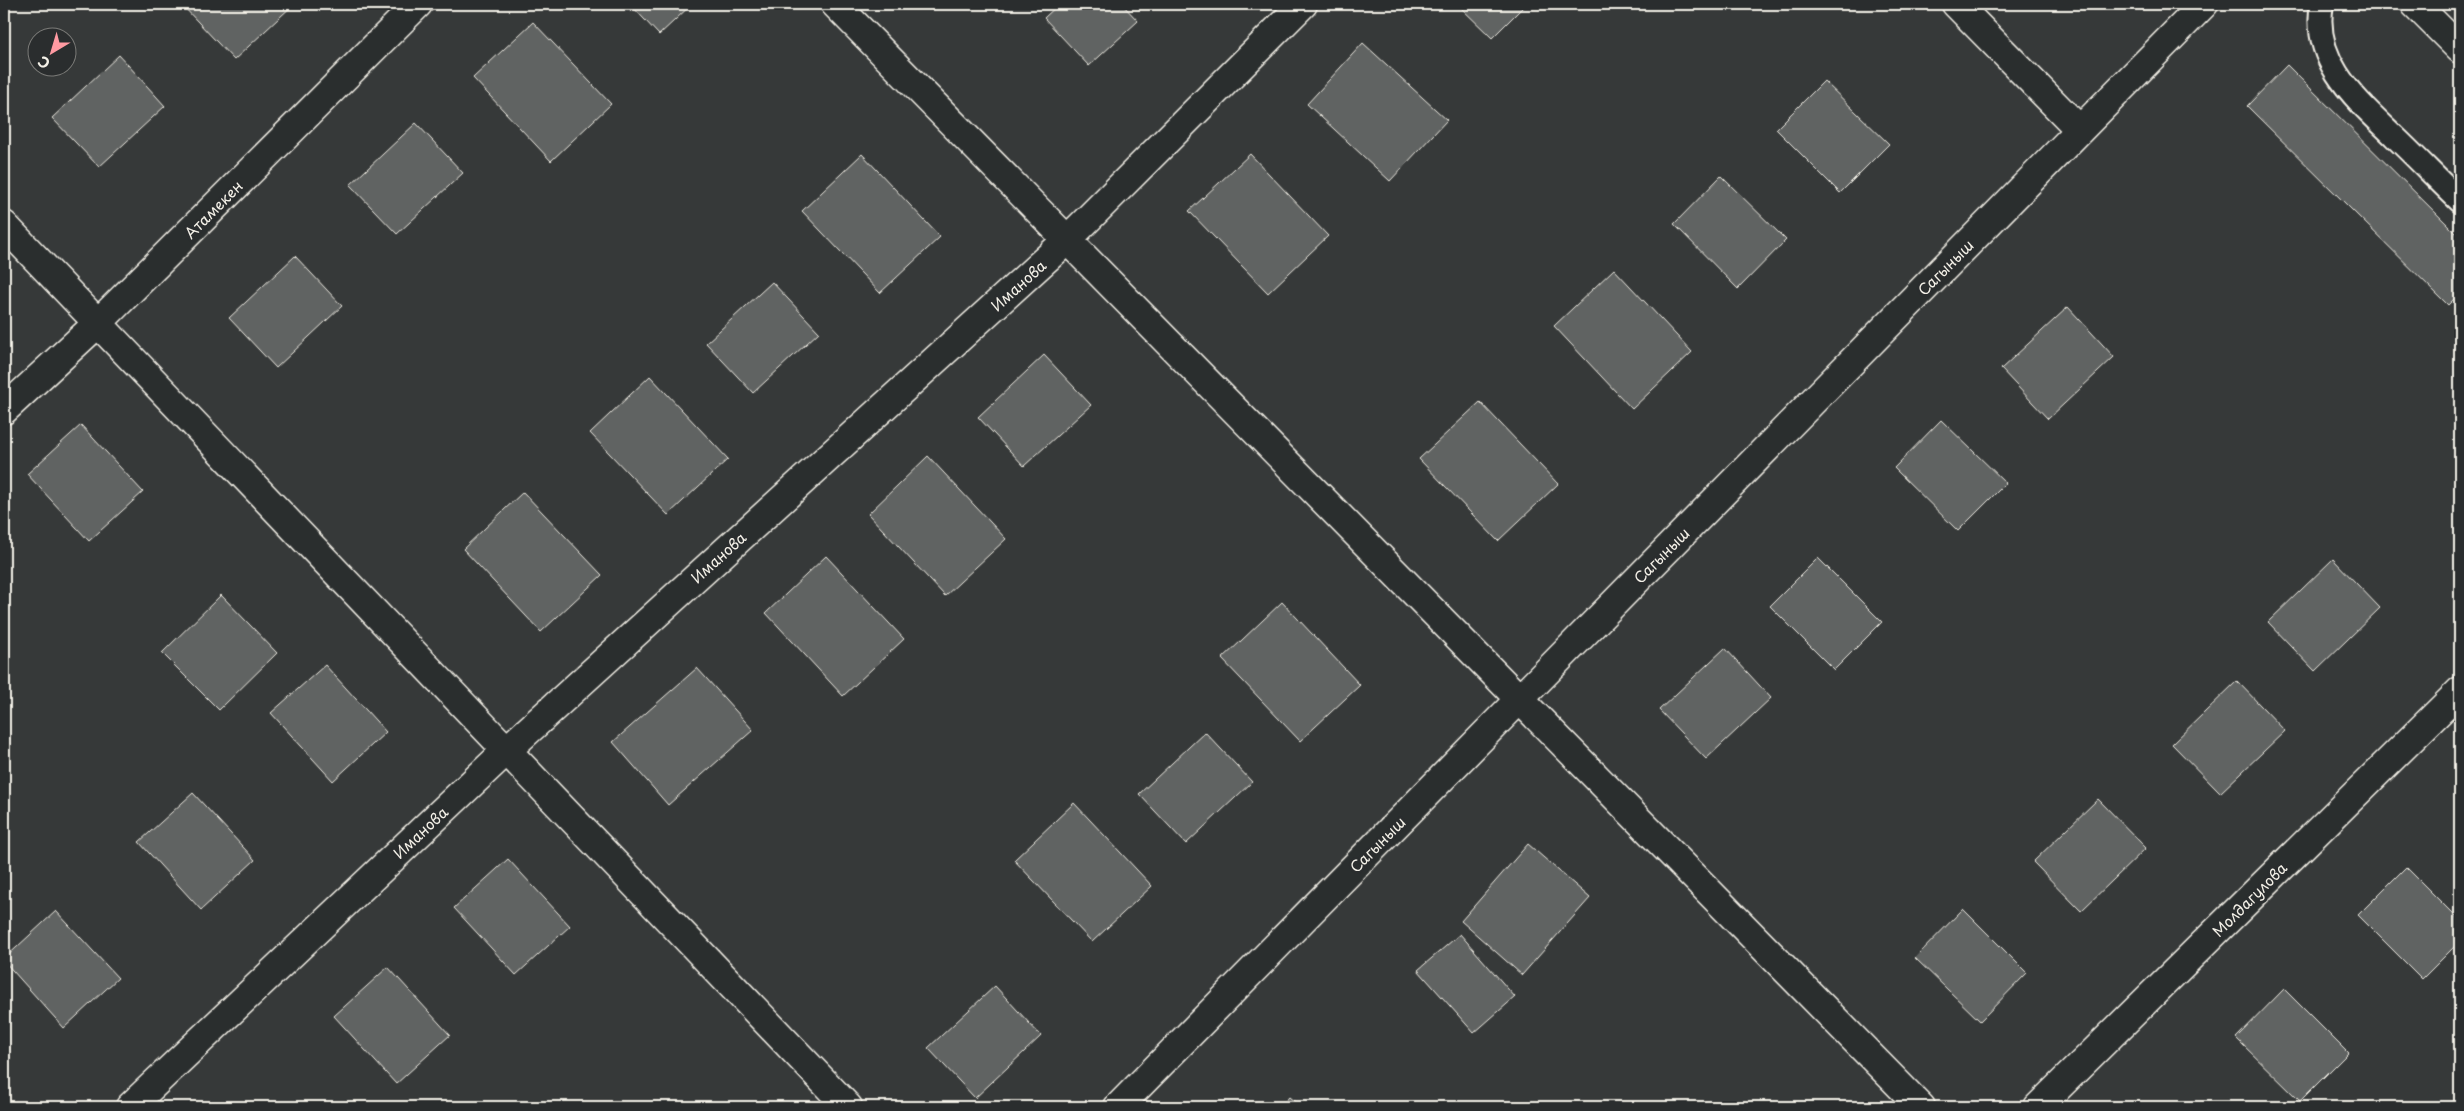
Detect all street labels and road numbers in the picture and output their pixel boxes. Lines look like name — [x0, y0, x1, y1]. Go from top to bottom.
street label: Атамекен — [179, 175, 247, 243]
street label: Сагыныш — [1912, 234, 1978, 300]
street label: Иманова — [985, 253, 1051, 316]
street label: Сагыныш — [1628, 522, 1694, 588]
street label: Иманова — [685, 525, 751, 588]
street label: Иманова — [387, 800, 453, 864]
street label: Сагыныш — [1344, 811, 1410, 877]
street label: Молдагулова — [2206, 856, 2292, 942]

